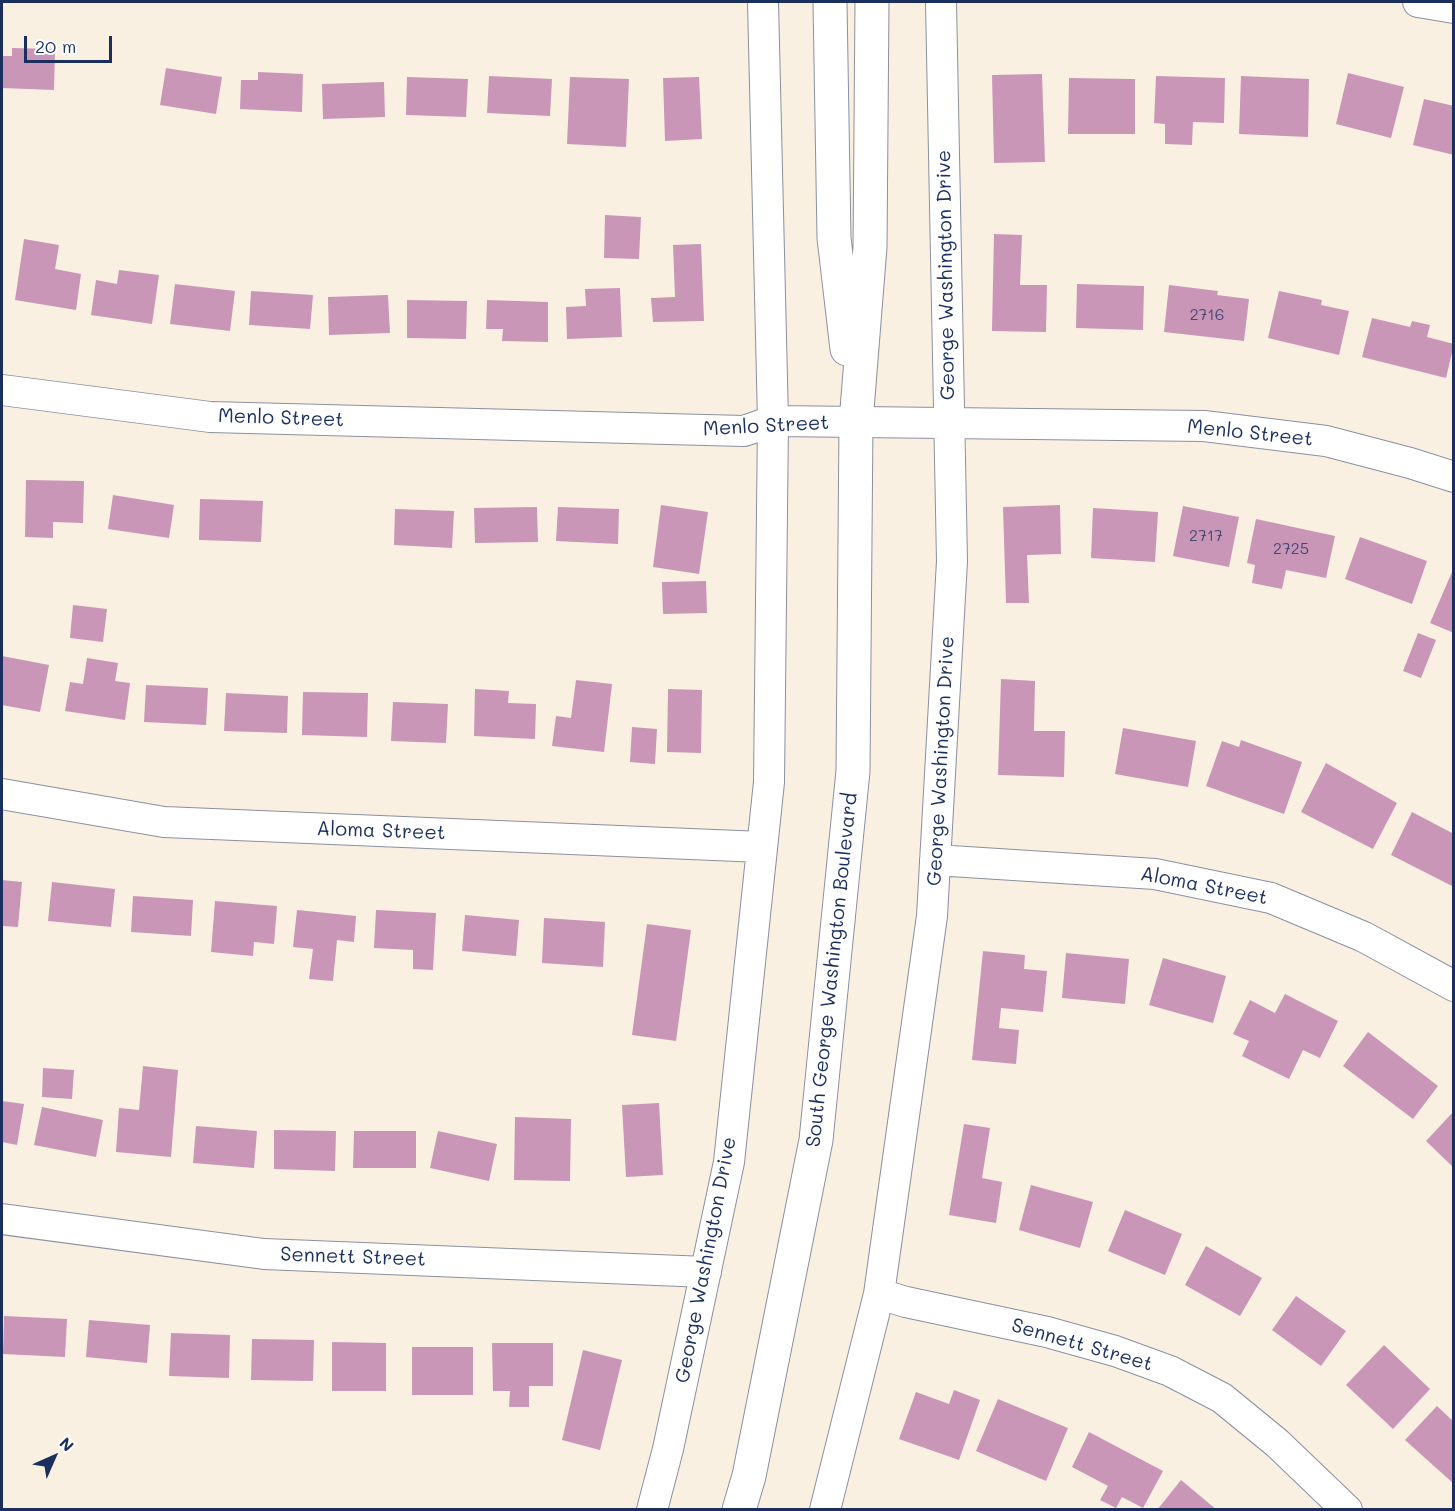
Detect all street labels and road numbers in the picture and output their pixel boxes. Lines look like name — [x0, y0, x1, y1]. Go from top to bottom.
street label: George Washington Drive — [932, 150, 960, 400]
street label: Menlo Street — [217, 404, 345, 432]
street label: Menlo Street — [702, 411, 830, 441]
street label: Menlo Street — [1186, 414, 1314, 452]
street label: George Washington Drive — [922, 635, 960, 887]
street label: South George Washington Boulevard — [801, 792, 863, 1148]
street label: Aloma Street — [316, 817, 446, 845]
street label: Aloma Street — [1138, 862, 1270, 910]
street label: George Washington Drive — [670, 1135, 742, 1385]
street label: Sennett Street — [280, 1242, 426, 1272]
street label: Sennett Street — [1009, 1313, 1155, 1377]

